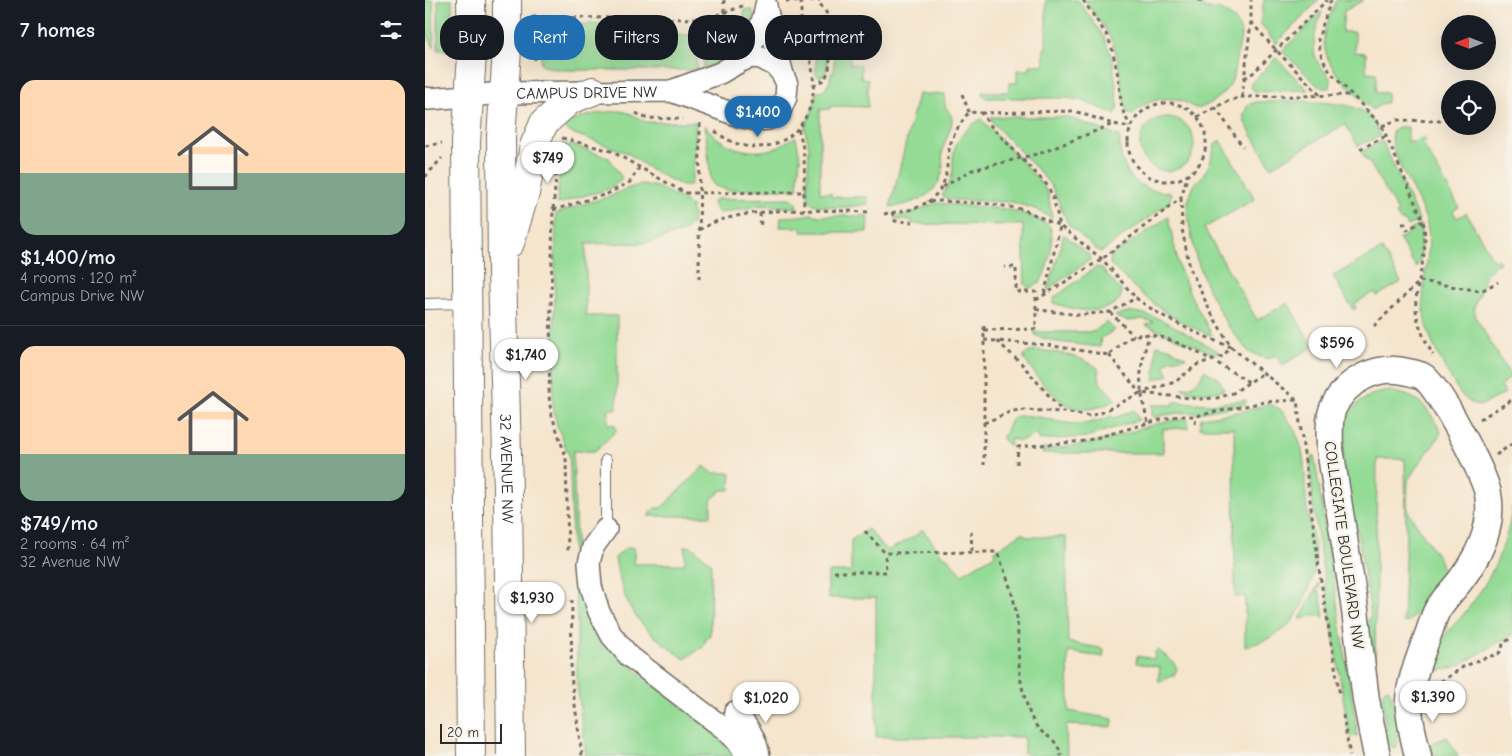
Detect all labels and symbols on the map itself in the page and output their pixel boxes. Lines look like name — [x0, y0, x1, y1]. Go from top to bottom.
north arrow — [1441, 15, 1496, 70]
street label: CAMPUS DRIVE NW — [516, 83, 657, 103]
pin: $1,400 — [717, 96, 799, 138]
pin: $749 — [518, 142, 578, 184]
pin: $596 — [1307, 326, 1367, 369]
pin: $1,740 — [485, 338, 567, 381]
street label: 32 AVENUE NW — [496, 414, 516, 524]
street label: COLLEGIATE BOULEVARD NW — [1320, 440, 1368, 650]
pin: $1,930 — [491, 582, 573, 624]
pin: $1,390 — [1392, 680, 1474, 723]
pin: $1,020 — [725, 682, 807, 724]
scale bar — [440, 721, 503, 744]

